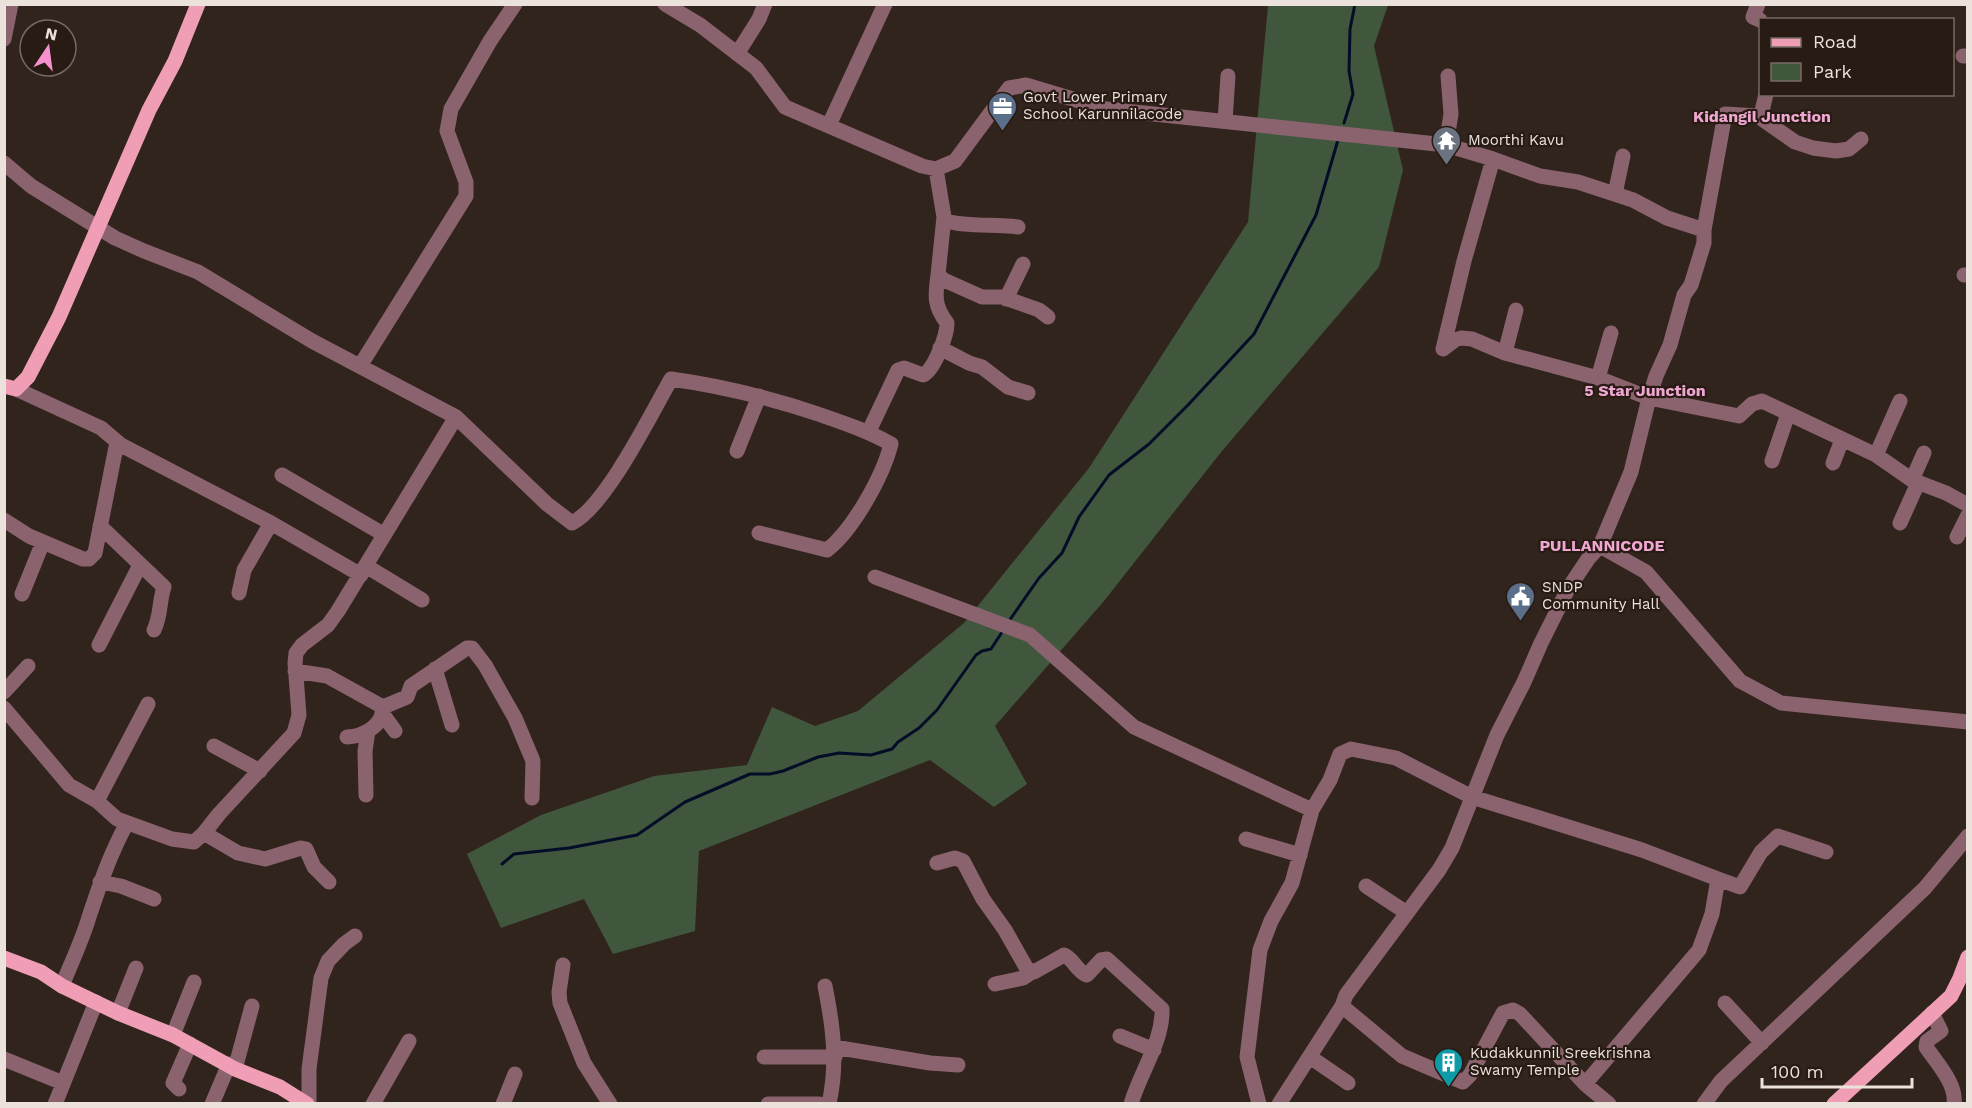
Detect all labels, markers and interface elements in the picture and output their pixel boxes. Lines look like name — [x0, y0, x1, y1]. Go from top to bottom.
north arrow — [18, 18, 78, 78]
legend — [1759, 18, 1954, 96]
text: N — [43, 23, 59, 44]
text: Road — [1813, 31, 1857, 52]
text: Park — [1813, 61, 1852, 82]
place label: Govt Lower Primary School Karunnilacode — [1023, 88, 1182, 123]
office icon: Govt Lower Primary School Karunnilacode — [986, 90, 1018, 132]
district label: Kidangil Junction — [1693, 107, 1831, 126]
temple icon: Moorthi Kavu — [1431, 124, 1463, 166]
place label: Moorthi Kavu — [1468, 131, 1564, 149]
district label: 5 Star Junction — [1584, 381, 1706, 400]
district label: PULLANNICODE — [1539, 536, 1665, 555]
place label: SNDP Community Hall — [1542, 578, 1660, 613]
public building icon: SNDP Community Hall — [1505, 580, 1537, 622]
place label: Kudakkunnil Sreekrishna Swamy Temple — [1470, 1044, 1651, 1079]
building icon: Kudakkunnil Sreekrishna Swamy Temple — [1433, 1046, 1465, 1088]
scale bar — [1762, 1051, 1912, 1089]
text: 100 m — [1771, 1061, 1824, 1082]

